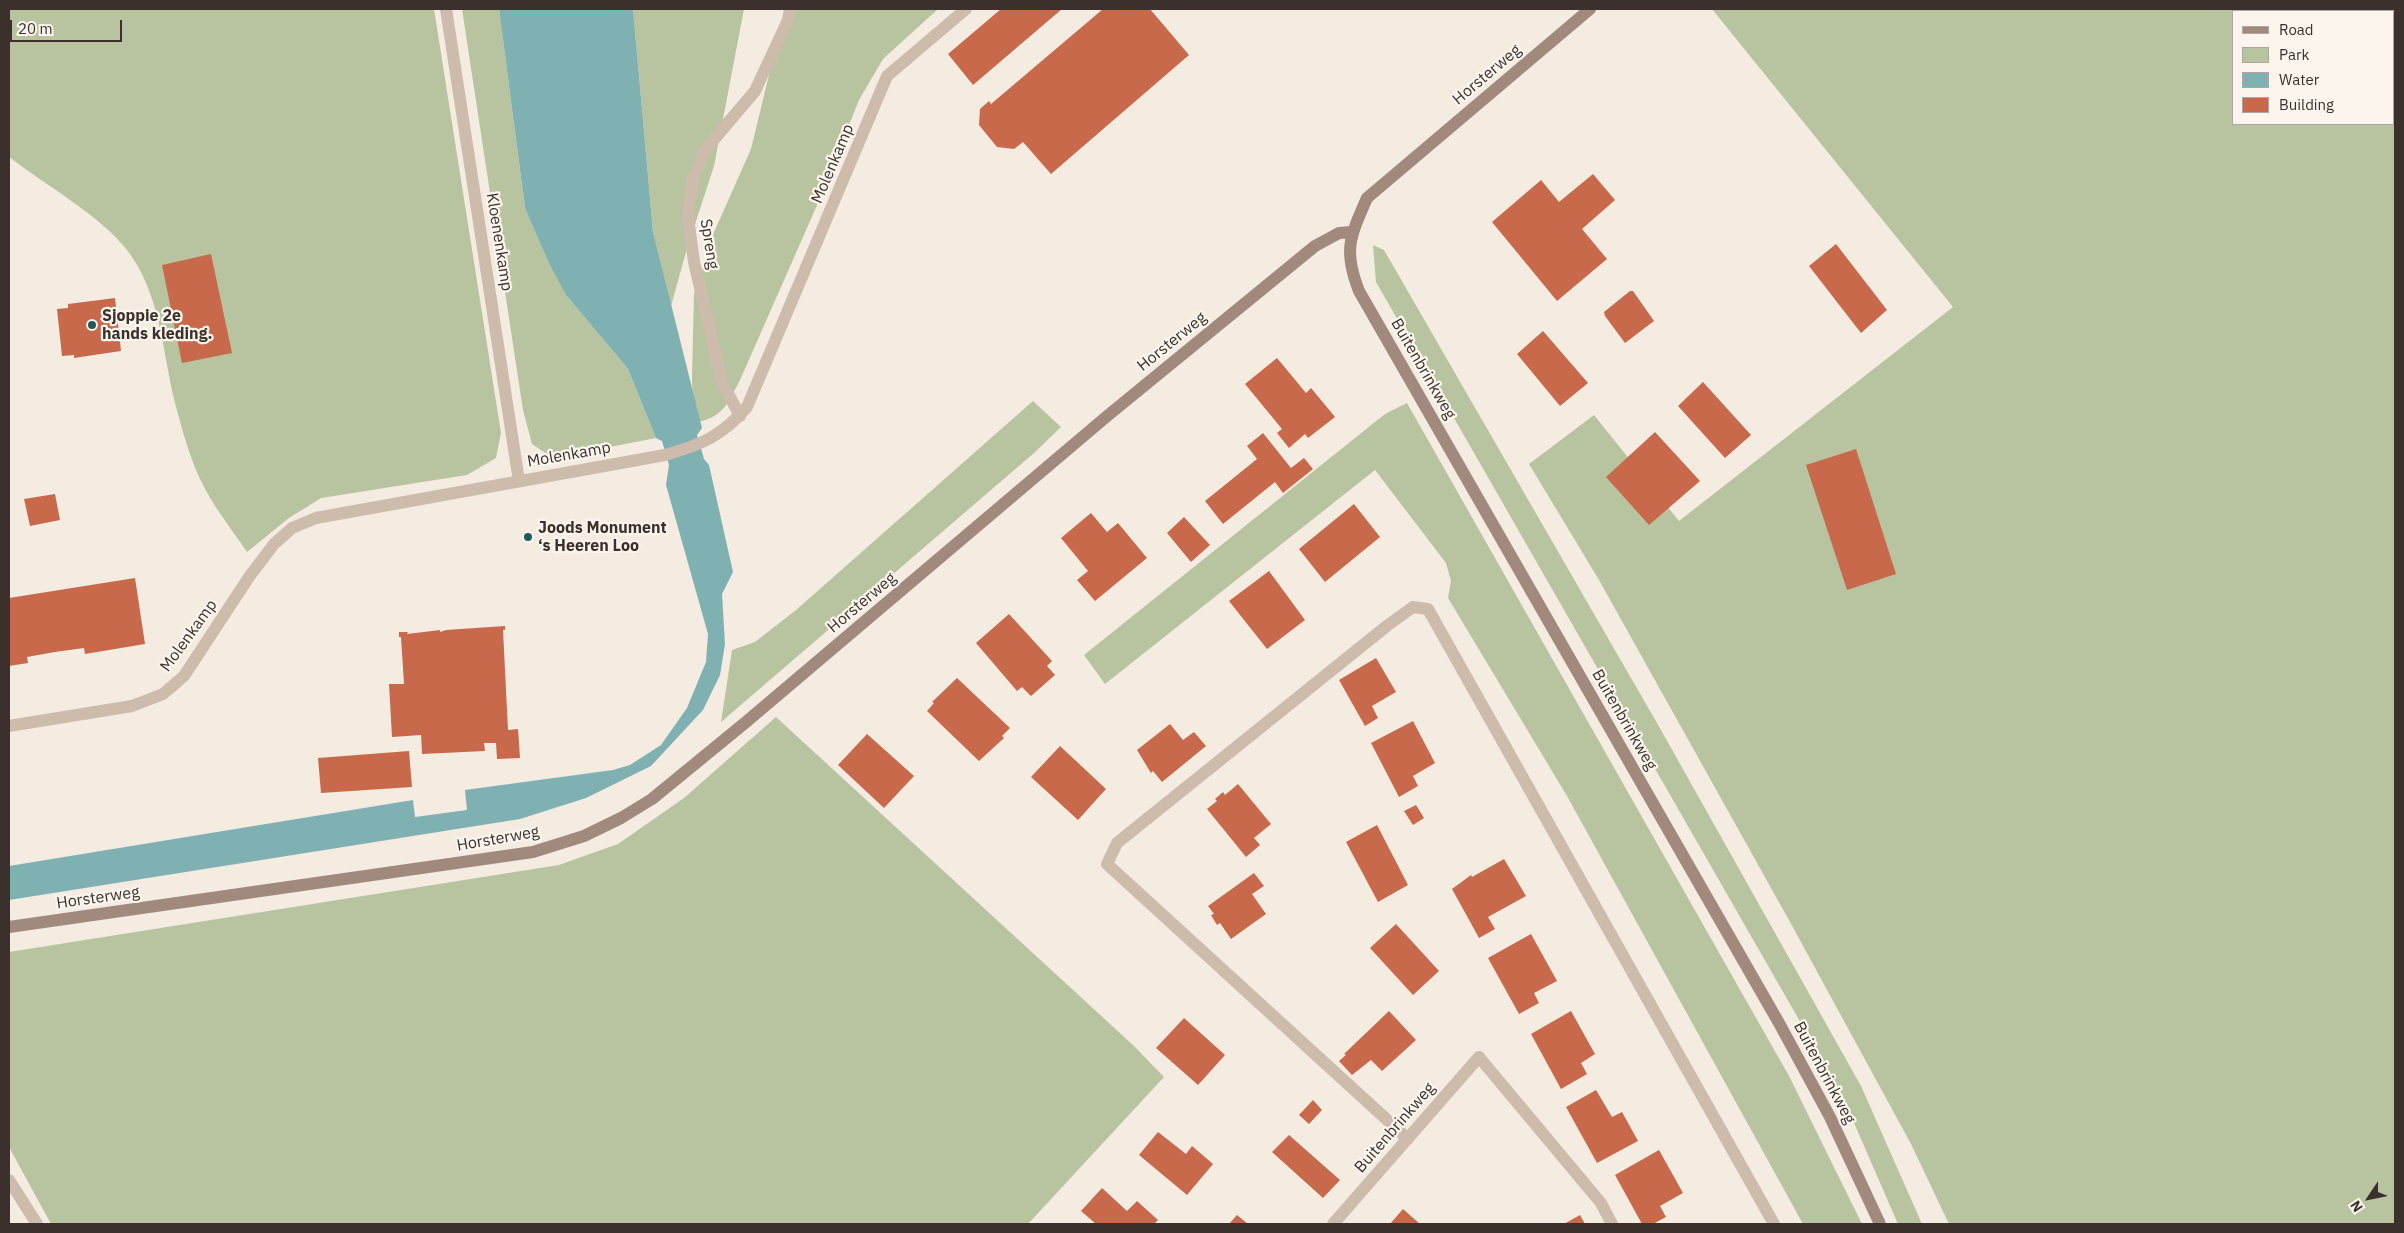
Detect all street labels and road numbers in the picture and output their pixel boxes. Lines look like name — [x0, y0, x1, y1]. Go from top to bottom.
street label: Horsterweg — [1449, 41, 1525, 109]
street label: Molenkamp — [808, 121, 858, 207]
street label: Kloenenkamp — [482, 191, 516, 293]
street label: Spreng — [696, 217, 722, 271]
street label: Horsterweg — [1133, 308, 1211, 376]
street label: Buitenbrinkweg — [1386, 315, 1460, 423]
street label: Molenkamp — [526, 438, 612, 472]
street label: Horsterweg — [824, 569, 900, 637]
street label: Molenkamp — [156, 596, 222, 676]
street label: Buitenbrinkweg — [1587, 666, 1661, 774]
street label: Horsterweg — [455, 822, 541, 856]
street label: Horsterweg — [55, 883, 141, 913]
street label: Buitenbrinkweg — [1789, 1019, 1859, 1127]
street label: Buitenbrinkweg — [1351, 1079, 1439, 1177]

